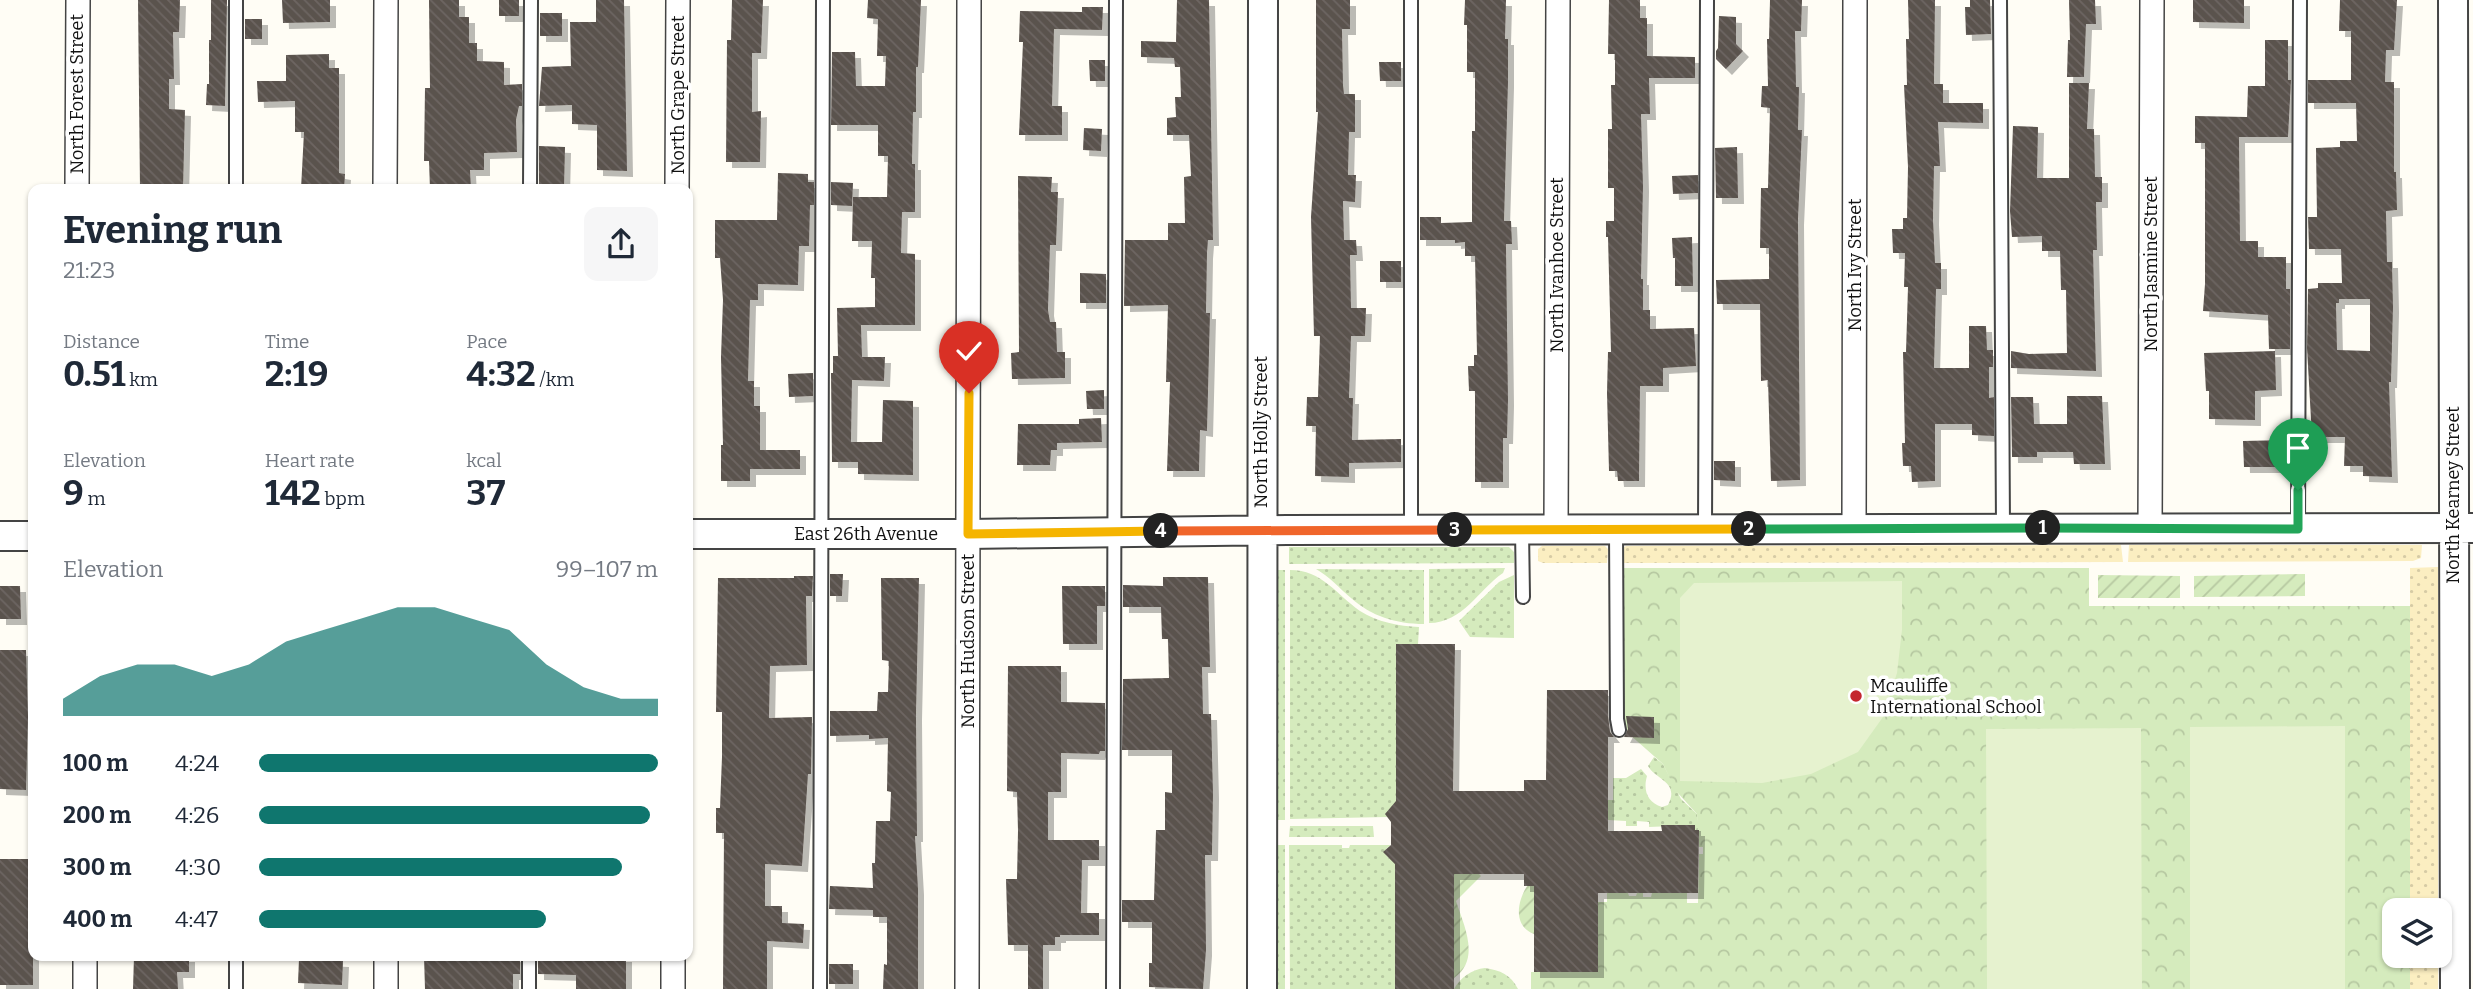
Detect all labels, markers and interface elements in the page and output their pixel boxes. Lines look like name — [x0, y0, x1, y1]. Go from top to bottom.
street label: North Forest Street — [66, 14, 88, 174]
street label: North Grape Street — [667, 15, 689, 174]
street label: North Jasmine Street — [2140, 176, 2162, 352]
street label: North Ivanhoe Street — [1546, 177, 1568, 353]
street label: North Ivy Street — [1844, 198, 1866, 332]
text: Evening run — [63, 207, 282, 253]
button: share — [584, 207, 658, 281]
text: 21:23 — [63, 256, 115, 284]
pin — [939, 321, 999, 393]
text: Distance — [63, 330, 140, 353]
text: Time — [265, 330, 310, 353]
text: Pace — [466, 330, 507, 353]
icon: check — [950, 332, 988, 370]
text: 0.51 — [63, 353, 126, 395]
text: 2:19 — [265, 353, 328, 395]
text: 4:32 — [466, 353, 536, 395]
street label: North Holly Street — [1250, 356, 1272, 508]
text: km — [126, 368, 158, 391]
text: /km — [536, 368, 574, 391]
street label: North Kearney Street — [2442, 406, 2464, 584]
pin — [2268, 418, 2328, 490]
icon: arrive — [2279, 429, 2317, 467]
text: Elevation — [63, 449, 146, 472]
text: Heart rate — [265, 449, 355, 472]
text: kcal — [466, 449, 502, 472]
text: 9 — [63, 472, 84, 514]
text: 142 — [265, 472, 321, 514]
text: 37 — [466, 472, 505, 514]
text: m — [84, 487, 106, 510]
text: bpm — [321, 487, 365, 510]
pin: 1 — [2025, 510, 2060, 546]
pin: 3 — [1438, 512, 1472, 548]
pin: 2 — [1732, 512, 1766, 546]
pin: 4 — [1144, 514, 1178, 548]
text: 1 — [2038, 516, 2047, 539]
text: 2 — [1743, 517, 1754, 540]
text: 3 — [1449, 518, 1460, 541]
text: 4 — [1155, 519, 1166, 542]
street label: East 26th Avenue — [794, 523, 938, 545]
street label: North Hudson Street — [957, 553, 979, 728]
text: Elevation — [63, 555, 163, 583]
text: 99–107 m — [556, 555, 658, 583]
place label: Mcauliffe International School — [1870, 675, 2042, 718]
marker: Mcauliffe International School — [1848, 688, 1864, 704]
text: 100 m — [63, 749, 128, 777]
text: 4:24 — [175, 749, 219, 777]
text: 200 m — [63, 801, 131, 829]
text: 4:26 — [175, 801, 219, 829]
text: 300 m — [63, 853, 132, 881]
text: 4:30 — [175, 853, 221, 881]
map controls — [2382, 898, 2452, 968]
button: layers — [2382, 898, 2452, 968]
text: 400 m — [63, 905, 132, 933]
text: 4:47 — [175, 905, 218, 933]

